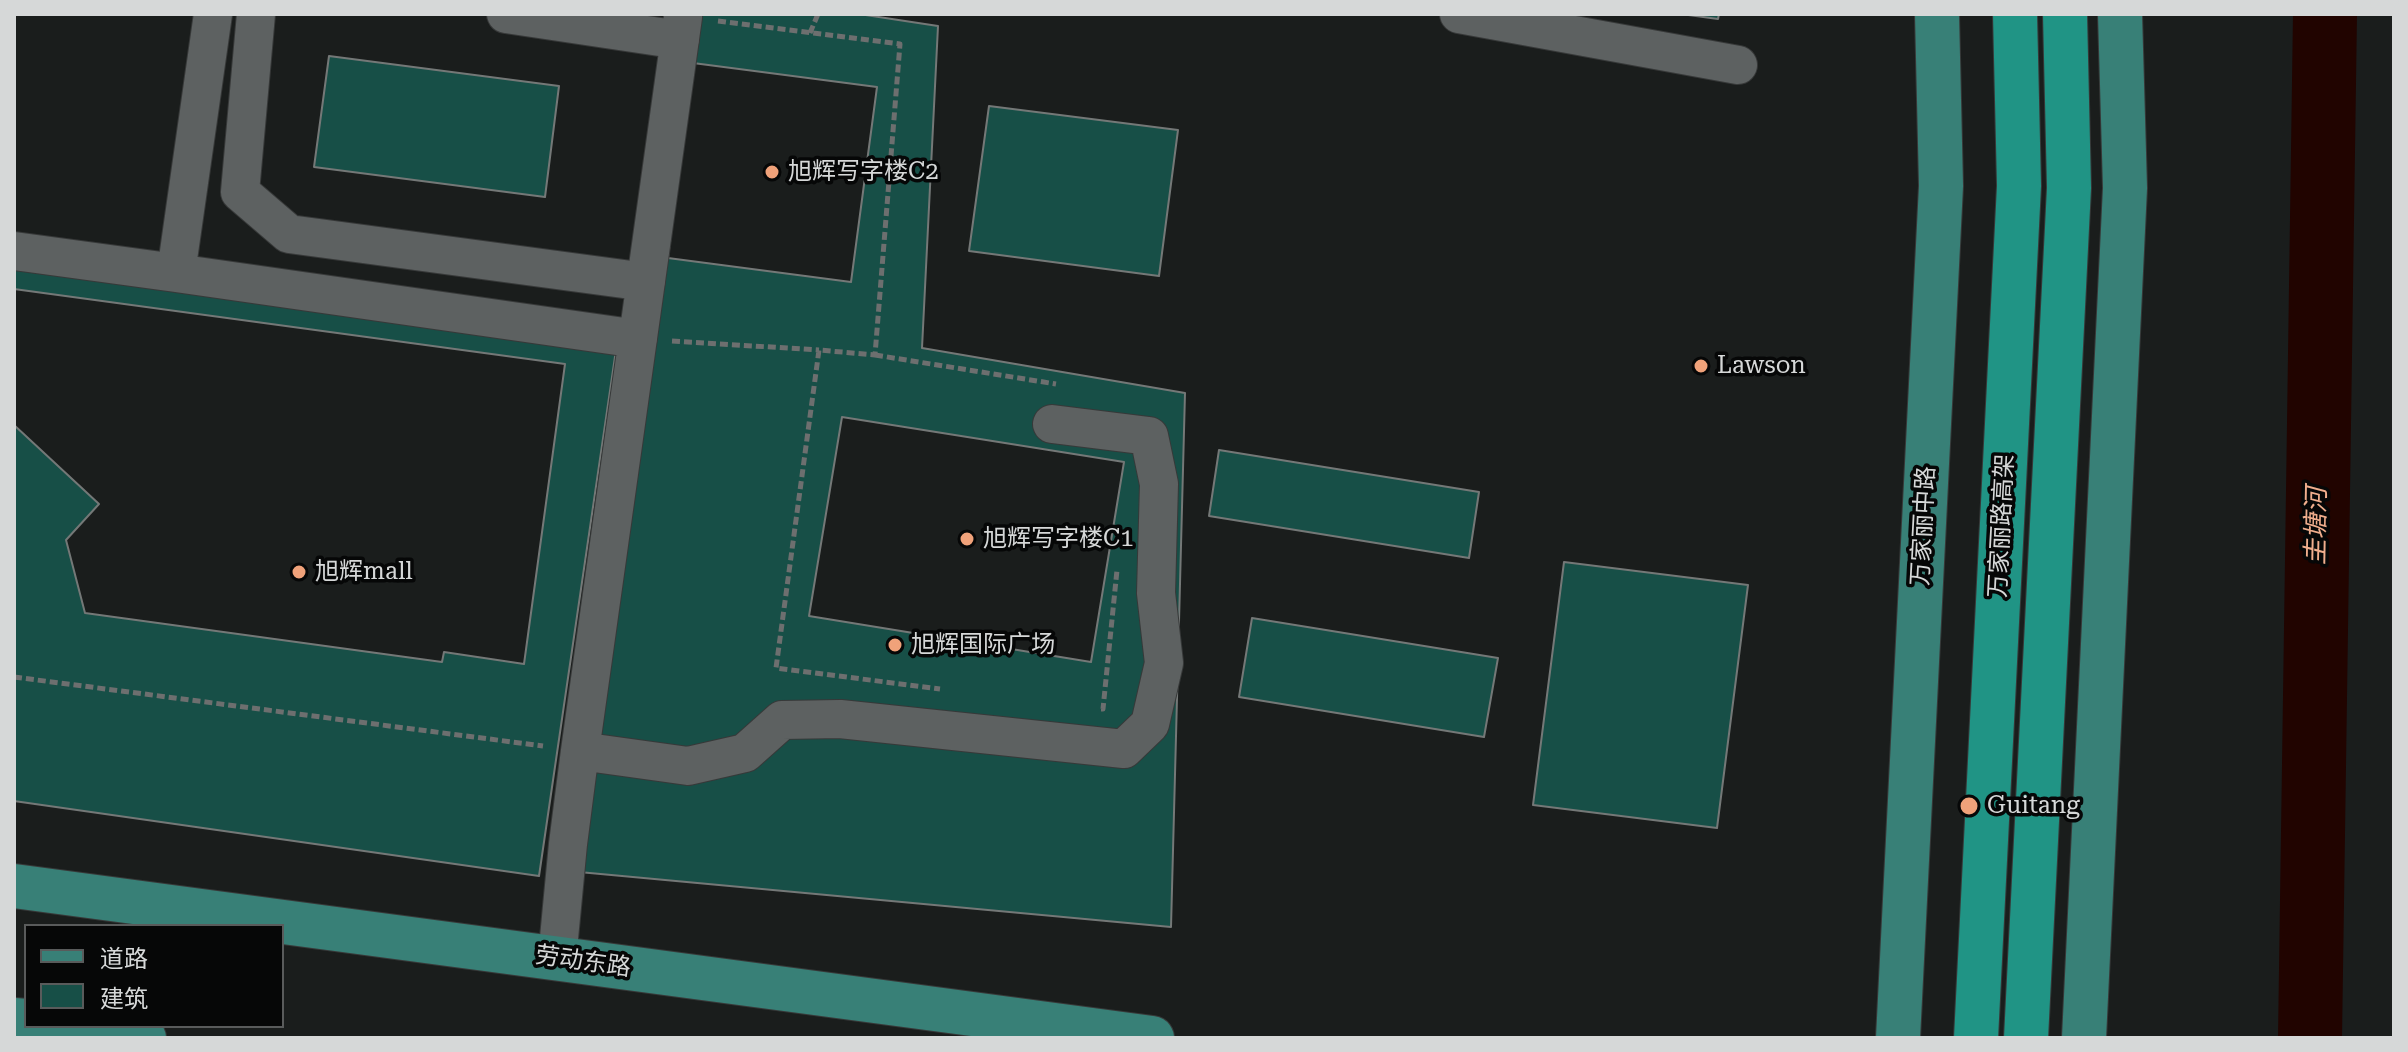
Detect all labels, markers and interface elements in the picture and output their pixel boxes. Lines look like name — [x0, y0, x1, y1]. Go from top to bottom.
place label: 旭辉写字楼C2 — [788, 158, 939, 186]
marker: 旭辉写字楼C2 — [763, 163, 781, 181]
place label: Lawson — [1717, 352, 1806, 380]
marker: Lawson — [1692, 357, 1710, 375]
street label: 万家丽路高架 — [1984, 453, 2020, 599]
street label: 万家丽中路 — [1906, 465, 1942, 587]
water label: 圭塘河 — [2301, 487, 2333, 565]
place label: 旭辉写字楼C1 — [983, 525, 1134, 553]
marker: 旭辉写字楼C1 — [958, 530, 976, 548]
place label: 旭辉mall — [315, 558, 413, 586]
marker: 旭辉mall — [290, 563, 308, 581]
place label: 旭辉国际广场 — [911, 631, 1055, 659]
marker: 旭辉国际广场 — [886, 636, 904, 654]
place label: Guitang — [1987, 792, 2080, 820]
marker: Guitang — [1958, 795, 1980, 817]
legend — [24, 924, 284, 1028]
street label: 劳动东路 — [533, 941, 633, 983]
text: 道路 — [100, 945, 148, 973]
text: 建筑 — [100, 985, 148, 1013]

